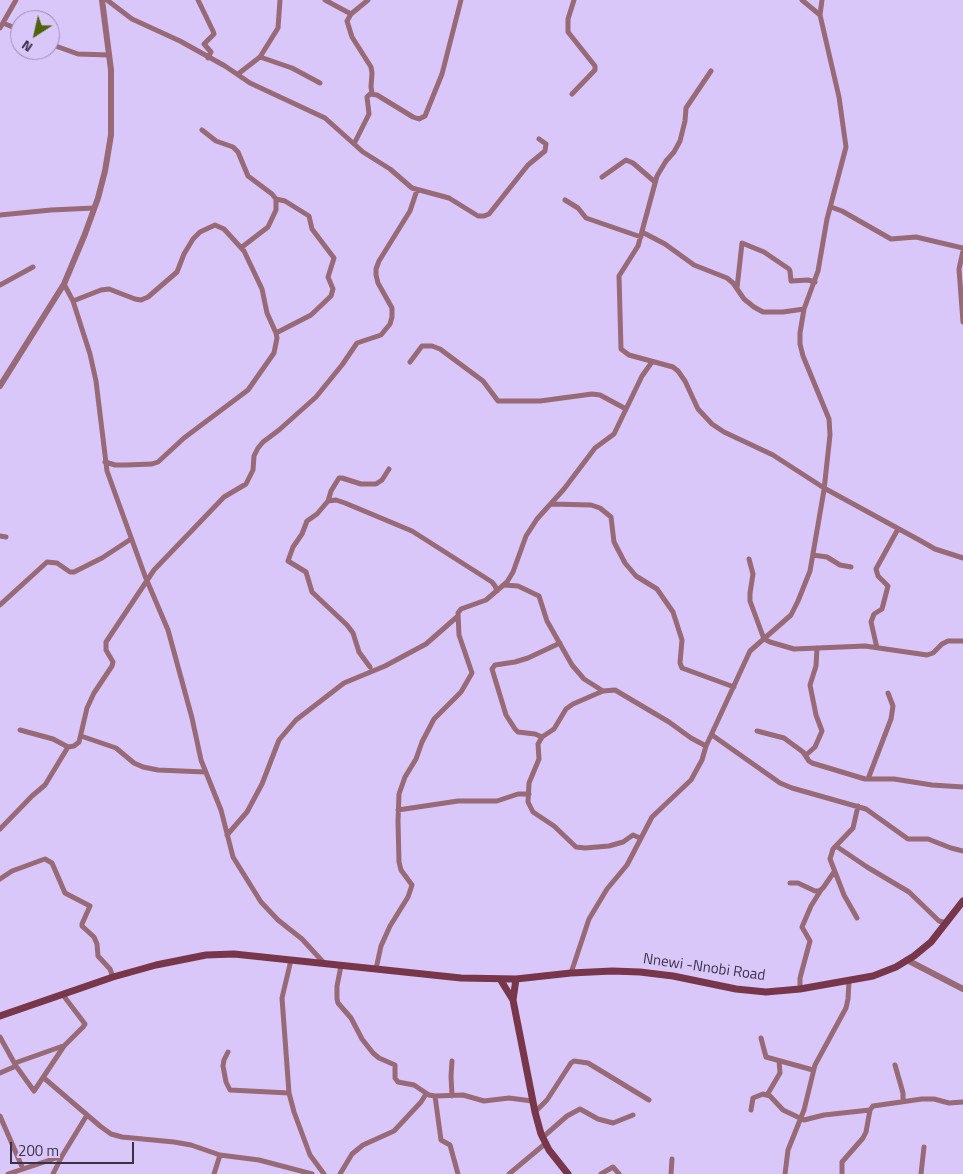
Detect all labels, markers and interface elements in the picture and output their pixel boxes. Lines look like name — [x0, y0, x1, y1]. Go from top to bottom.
north arrow — [10, 10, 60, 60]
text: N — [17, 35, 37, 58]
street label: Nnewi -Nnobi Road — [642, 951, 766, 985]
scale bar — [12, 1132, 136, 1164]
text: 200 m — [18, 1139, 59, 1162]

